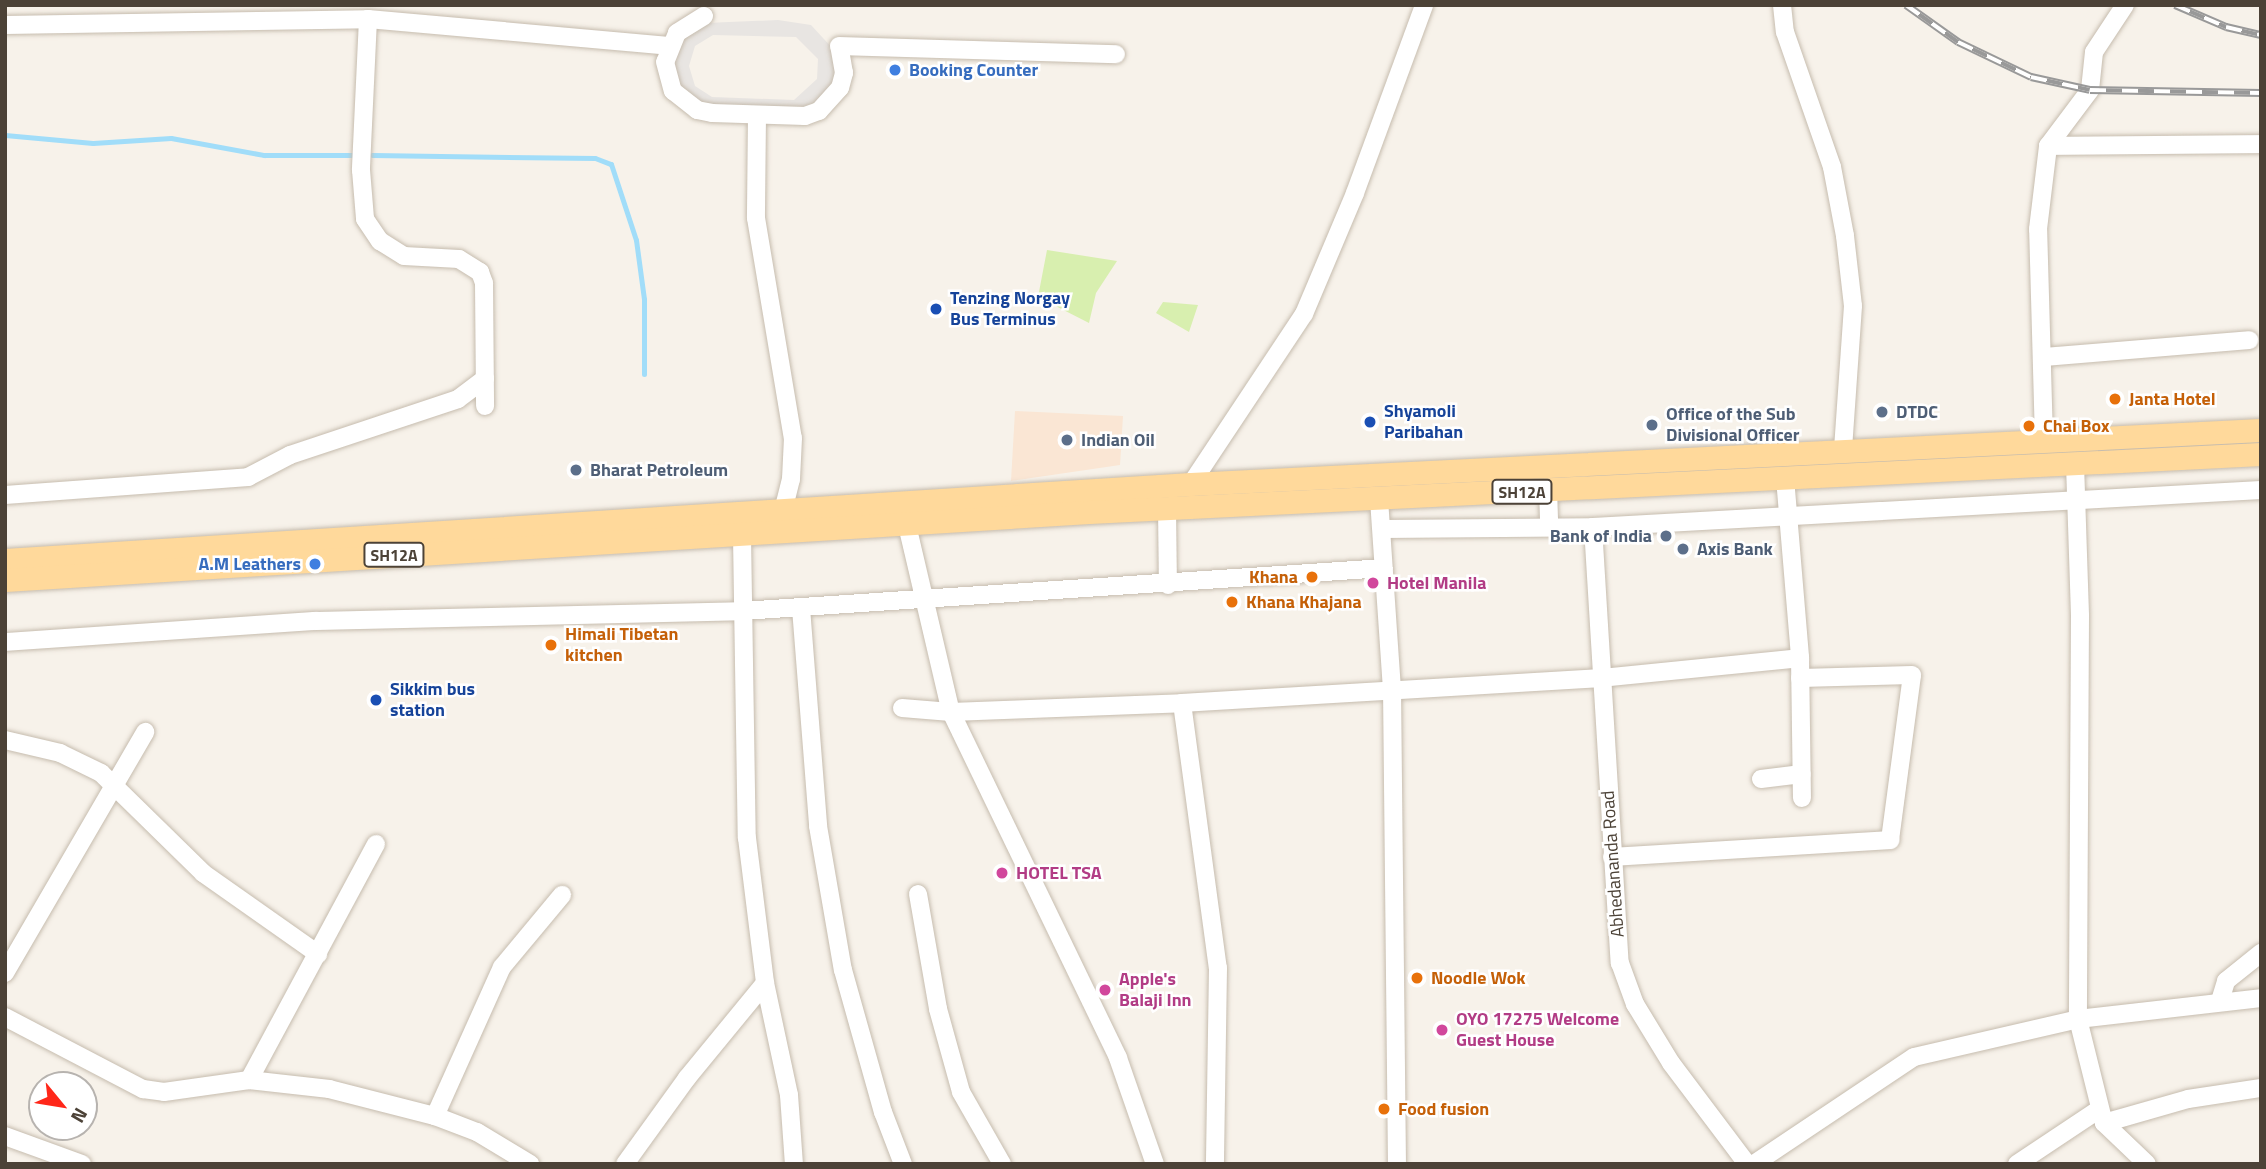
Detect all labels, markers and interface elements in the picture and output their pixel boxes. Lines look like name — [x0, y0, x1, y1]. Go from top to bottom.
place label: Booking Counter — [909, 59, 1038, 81]
marker: Booking Counter — [887, 62, 903, 78]
place label: Tenzing Norgay Bus Terminus — [950, 288, 1070, 330]
marker: Tenzing Norgay Bus Terminus — [928, 301, 944, 317]
place label: Janta Hotel — [2129, 388, 2216, 410]
marker: Janta Hotel — [2107, 391, 2123, 407]
place label: Shyamoli Paribahan — [1384, 401, 1463, 444]
place label: DTDC — [1896, 401, 1938, 423]
place label: Office of the Sub Divisional Officer — [1666, 404, 1799, 446]
marker: DTDC — [1874, 404, 1890, 420]
marker: Shyamoli Paribahan — [1362, 414, 1378, 430]
place label: Chai Box — [2043, 415, 2109, 437]
marker: Office of the Sub Divisional Officer — [1644, 417, 1660, 433]
marker: Chai Box — [2021, 418, 2037, 434]
place label: Indian Oil — [1081, 429, 1155, 451]
marker: Indian Oil — [1059, 432, 1075, 448]
place label: Bharat Petroleum — [590, 459, 728, 481]
marker: Bharat Petroleum — [568, 462, 584, 478]
road number: SH12A — [1490, 480, 1554, 505]
place label: Bank of India — [1550, 525, 1652, 547]
marker: Bank of India — [1658, 528, 1674, 544]
place label: Axis Bank — [1697, 538, 1773, 560]
marker: Axis Bank — [1675, 541, 1691, 557]
road number: SH12A — [362, 542, 426, 568]
place label: A.M Leathers — [198, 553, 301, 575]
marker: A.M Leathers — [307, 556, 323, 572]
place label: Khana — [1249, 566, 1298, 588]
marker: Khana — [1304, 569, 1320, 585]
place label: Hotel Manila — [1387, 572, 1487, 594]
marker: Hotel Manila — [1365, 575, 1381, 591]
place label: Khana Khajana — [1246, 591, 1362, 613]
marker: Khana Khajana — [1224, 594, 1240, 610]
place label: Himali Tibetan kitchen — [565, 624, 678, 666]
marker: Himali Tibetan kitchen — [543, 637, 559, 653]
place label: Sikkim bus station — [390, 679, 475, 722]
marker: Sikkim bus station — [368, 692, 384, 708]
street label: Abhedananda Road — [1597, 790, 1629, 938]
place label: HOTEL TSA — [1016, 862, 1102, 884]
marker: HOTEL TSA — [994, 865, 1010, 881]
place label: Noodle Wok — [1431, 967, 1526, 989]
place label: Apple's Balaji Inn — [1119, 969, 1192, 1012]
marker: Noodle Wok — [1409, 970, 1425, 986]
marker: Apple's Balaji Inn — [1097, 982, 1113, 998]
place label: OYO 17275 Welcome Guest House — [1456, 1009, 1619, 1052]
marker: OYO 17275 Welcome Guest House — [1434, 1022, 1450, 1038]
north arrow — [28, 1071, 98, 1141]
place label: Food fusion — [1398, 1098, 1489, 1120]
marker: Food fusion — [1376, 1101, 1392, 1117]
text: N — [64, 1103, 96, 1129]

